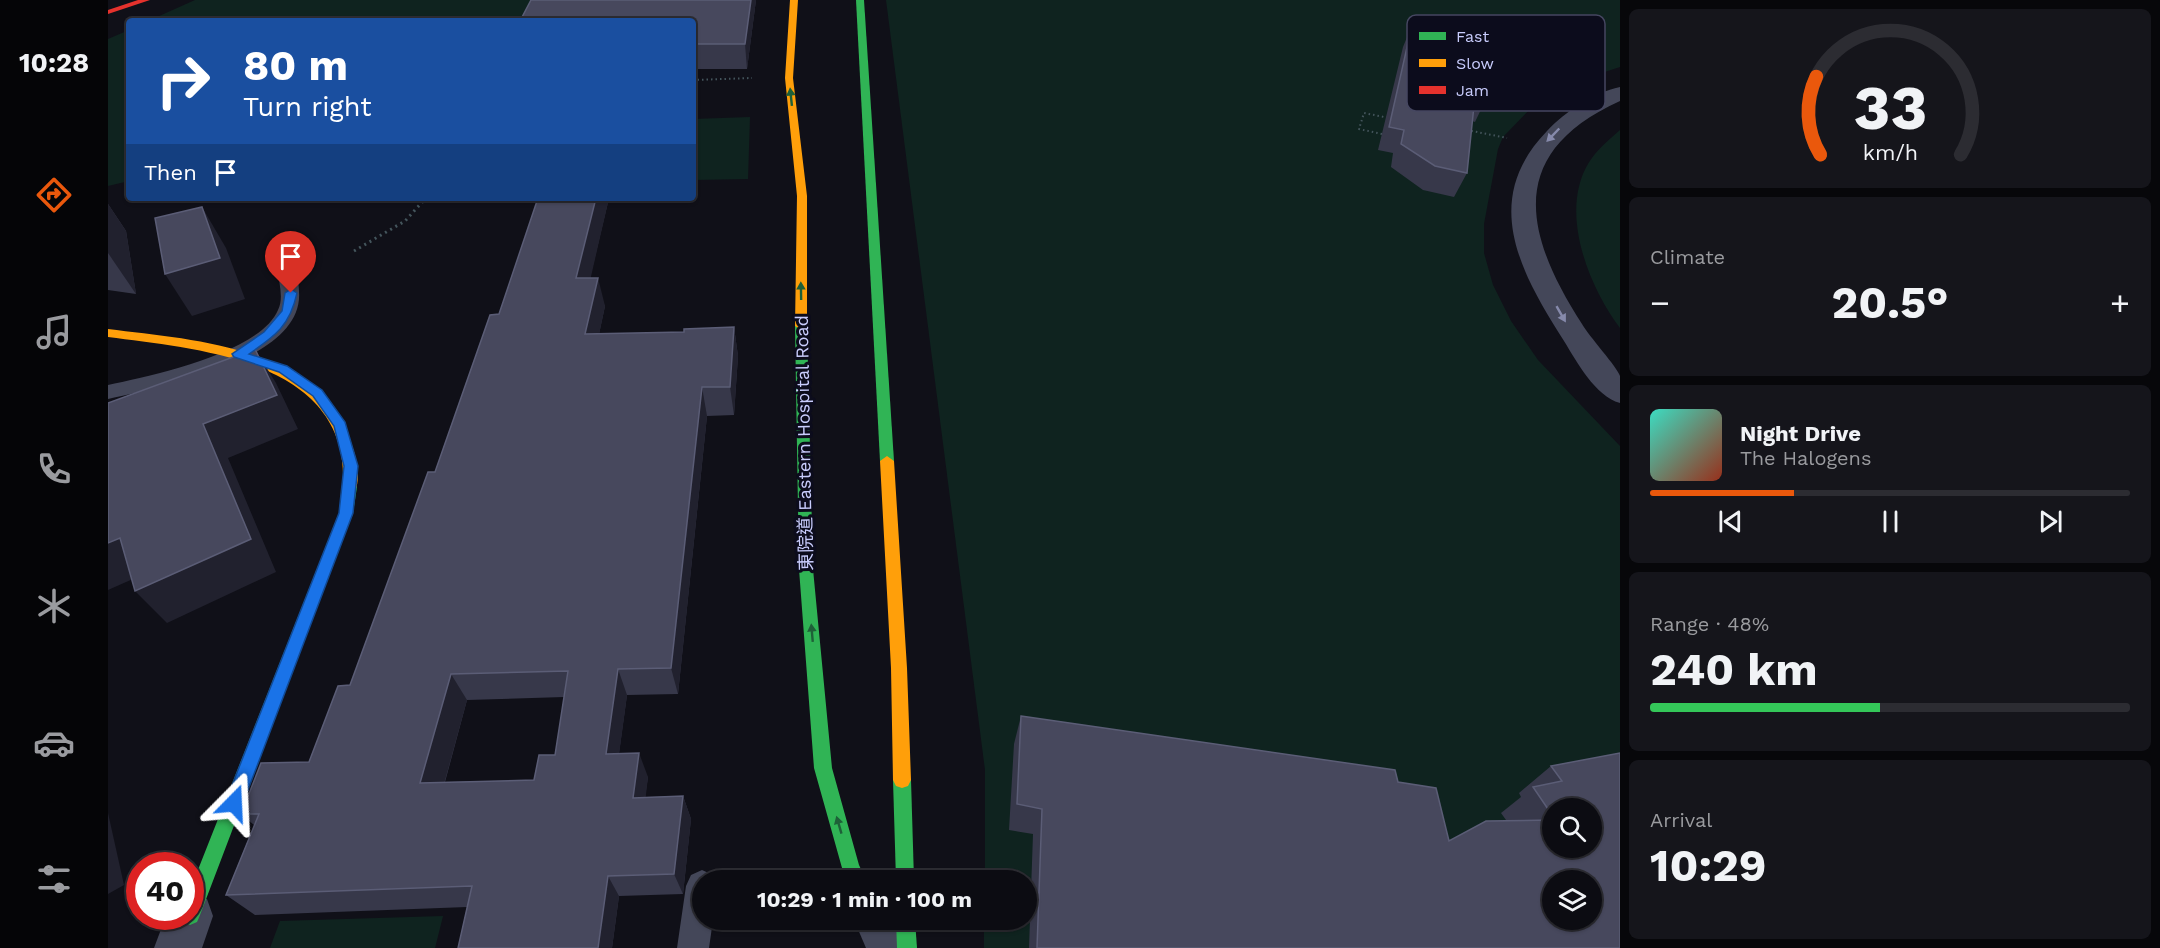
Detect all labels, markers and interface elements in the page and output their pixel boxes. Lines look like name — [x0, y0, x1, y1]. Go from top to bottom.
legend — [1407, 15, 1605, 111]
text: Fast — [1456, 27, 1489, 46]
text: 80 m — [243, 41, 348, 90]
icon: right — [144, 42, 222, 120]
text: 10:28 — [19, 47, 89, 79]
text: Slow — [1456, 54, 1494, 73]
text: 33 — [1853, 72, 1927, 145]
text: Jam — [1456, 81, 1489, 100]
one-way arrow — [787, 87, 796, 106]
text: Turn right — [243, 91, 372, 123]
one-way arrow — [1547, 128, 1561, 142]
text: km/h — [1862, 141, 1918, 166]
icon: arrive — [209, 156, 242, 189]
text: Then — [144, 160, 197, 185]
icon: directions — [33, 174, 75, 216]
pin — [265, 231, 316, 293]
icon: arrive — [274, 240, 307, 273]
text: Climate — [1650, 245, 1725, 269]
text: 20.5° — [1832, 276, 1948, 329]
one-way arrow — [796, 282, 806, 301]
text: − — [1650, 283, 1670, 322]
text: + — [2110, 283, 2130, 322]
one-way arrow — [1556, 306, 1566, 323]
icon: music — [33, 311, 75, 353]
street label: 東院道 Eastern Hospital Road — [791, 315, 816, 571]
text: Night Drive — [1740, 421, 1861, 446]
text: The Halogens — [1740, 446, 1872, 470]
icon: phone — [33, 448, 75, 490]
icon: previous — [1714, 505, 1747, 538]
icon: pause — [1874, 505, 1907, 538]
icon: next — [2034, 505, 2067, 538]
icon: climate — [33, 585, 75, 627]
text: Range · 48% — [1650, 612, 1769, 636]
one-way arrow — [807, 623, 817, 642]
text: 240 km — [1650, 643, 1818, 696]
icon: car — [33, 722, 75, 764]
position arrow — [202, 771, 266, 835]
map controls — [1542, 798, 1602, 930]
button: search — [1542, 798, 1602, 858]
text: Arrival — [1650, 808, 1712, 832]
one-way arrow — [834, 816, 843, 834]
text: 10:29 — [1650, 839, 1767, 892]
speed limit sign: 40 — [126, 852, 204, 930]
icon: filters — [33, 858, 75, 900]
button: layers — [1542, 870, 1602, 930]
text: 10:29 · 1 min · 100 m — [757, 887, 972, 912]

